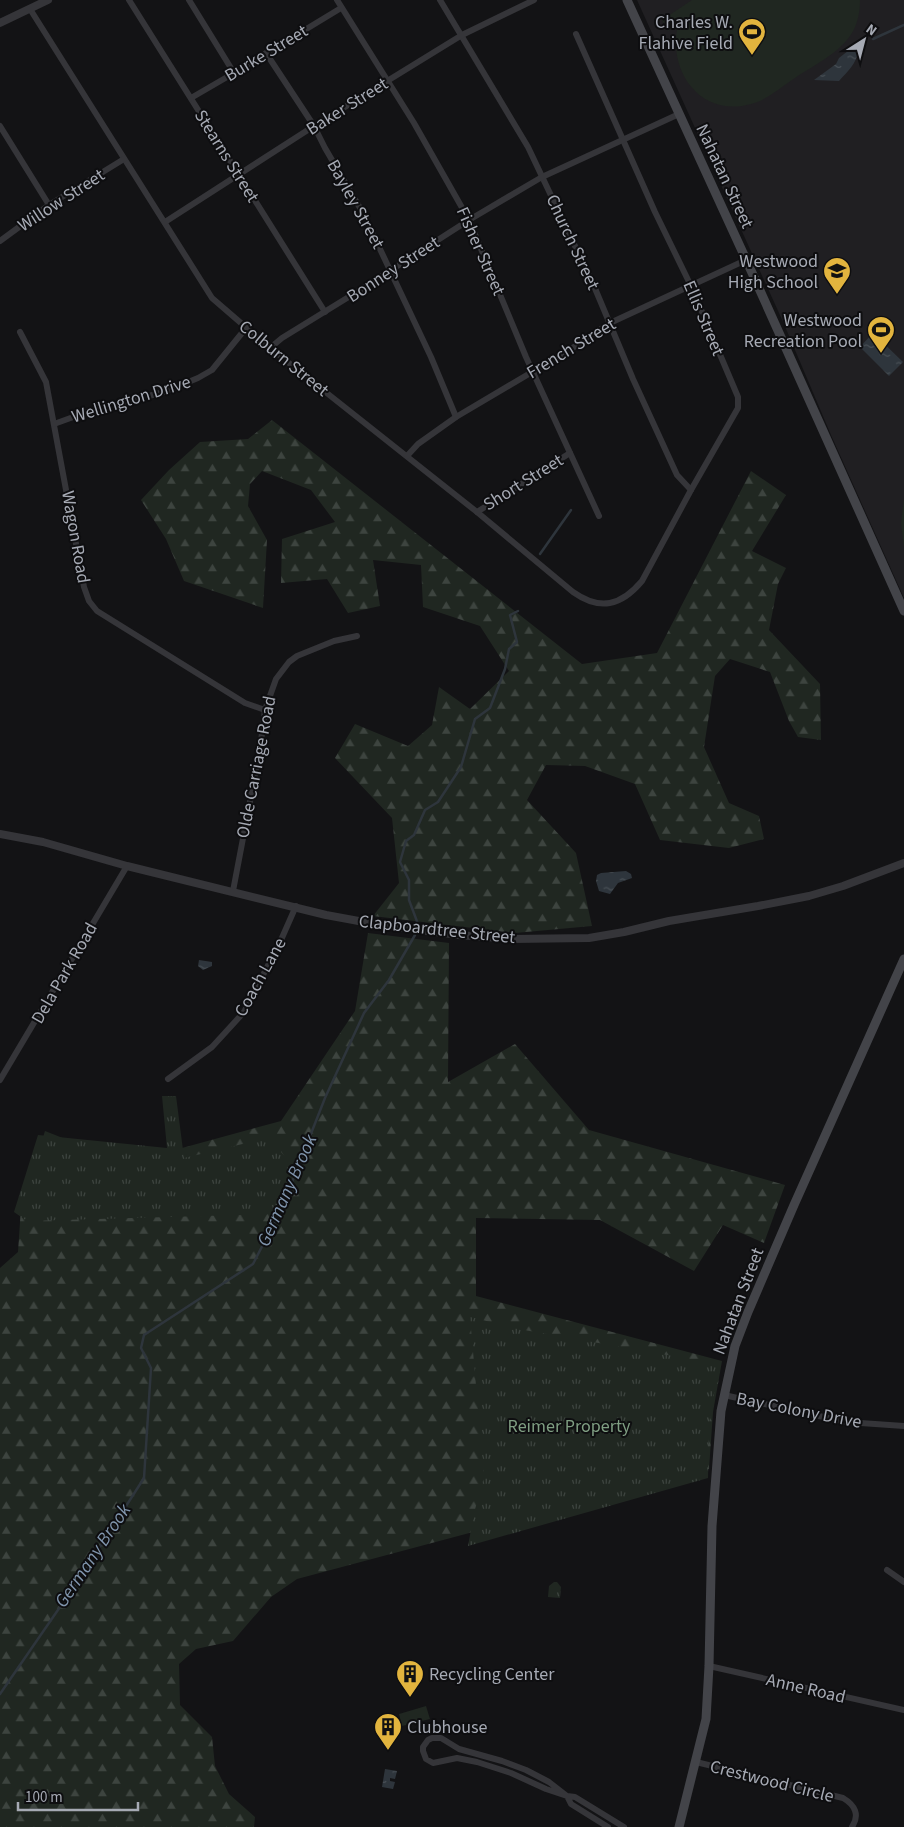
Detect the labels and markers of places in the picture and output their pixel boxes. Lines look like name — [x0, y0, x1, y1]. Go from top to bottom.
place label: Charles W. Flahive Field — [639, 10, 733, 56]
sports icon: Charles W. Flahive Field — [737, 17, 767, 56]
place label: Westwood High School — [728, 249, 818, 295]
school or university icon: Westwood High School — [822, 256, 852, 295]
place label: Westwood Recreation Pool — [744, 308, 862, 354]
sports icon: Westwood Recreation Pool — [866, 315, 896, 354]
building icon: Recycling Center — [395, 1659, 425, 1698]
place label: Recycling Center — [429, 1662, 555, 1687]
building icon: Clubhouse — [373, 1712, 403, 1751]
place label: Clubhouse — [407, 1715, 487, 1740]

